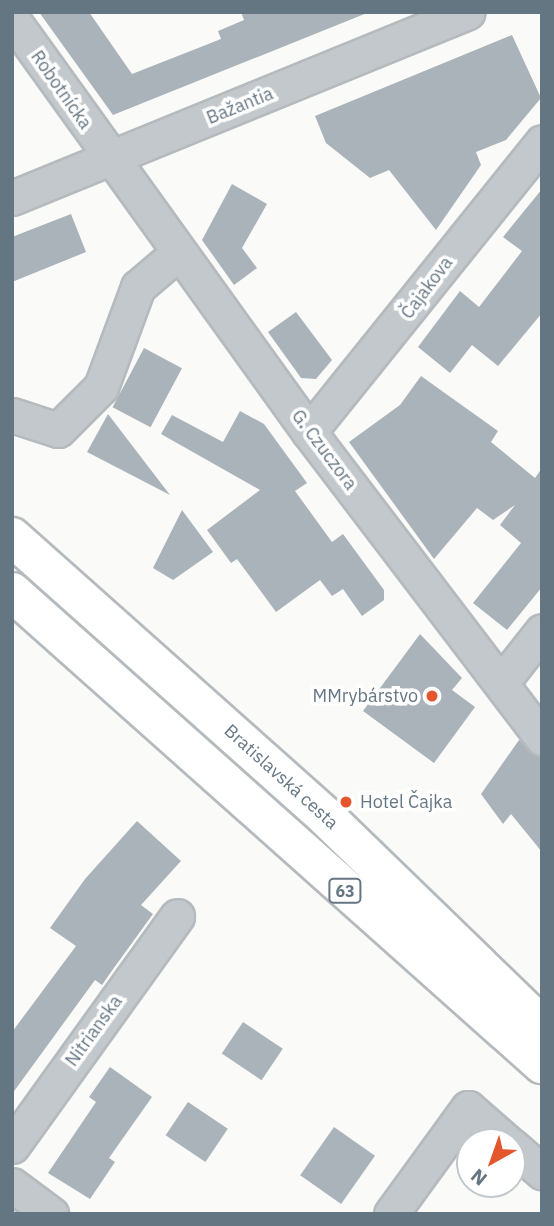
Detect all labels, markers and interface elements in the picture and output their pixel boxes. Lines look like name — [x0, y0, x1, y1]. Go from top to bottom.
street label: Robotnícka — [26, 47, 96, 133]
street label: Bažantia — [204, 83, 276, 129]
street label: Čajakova — [397, 253, 457, 323]
street label: G. Czuczora — [287, 406, 361, 494]
place label: MMrybárstvo — [313, 685, 418, 707]
marker: MMrybárstvo — [424, 688, 440, 704]
street label: Bratislavská cesta — [219, 720, 343, 834]
place label: Hotel Čajka — [360, 791, 452, 813]
marker: Hotel Čajka — [338, 794, 354, 810]
road number: 63 — [328, 878, 362, 904]
street label: Nitrianska — [61, 991, 127, 1071]
north arrow — [456, 1128, 526, 1198]
text: N — [466, 1164, 492, 1191]

